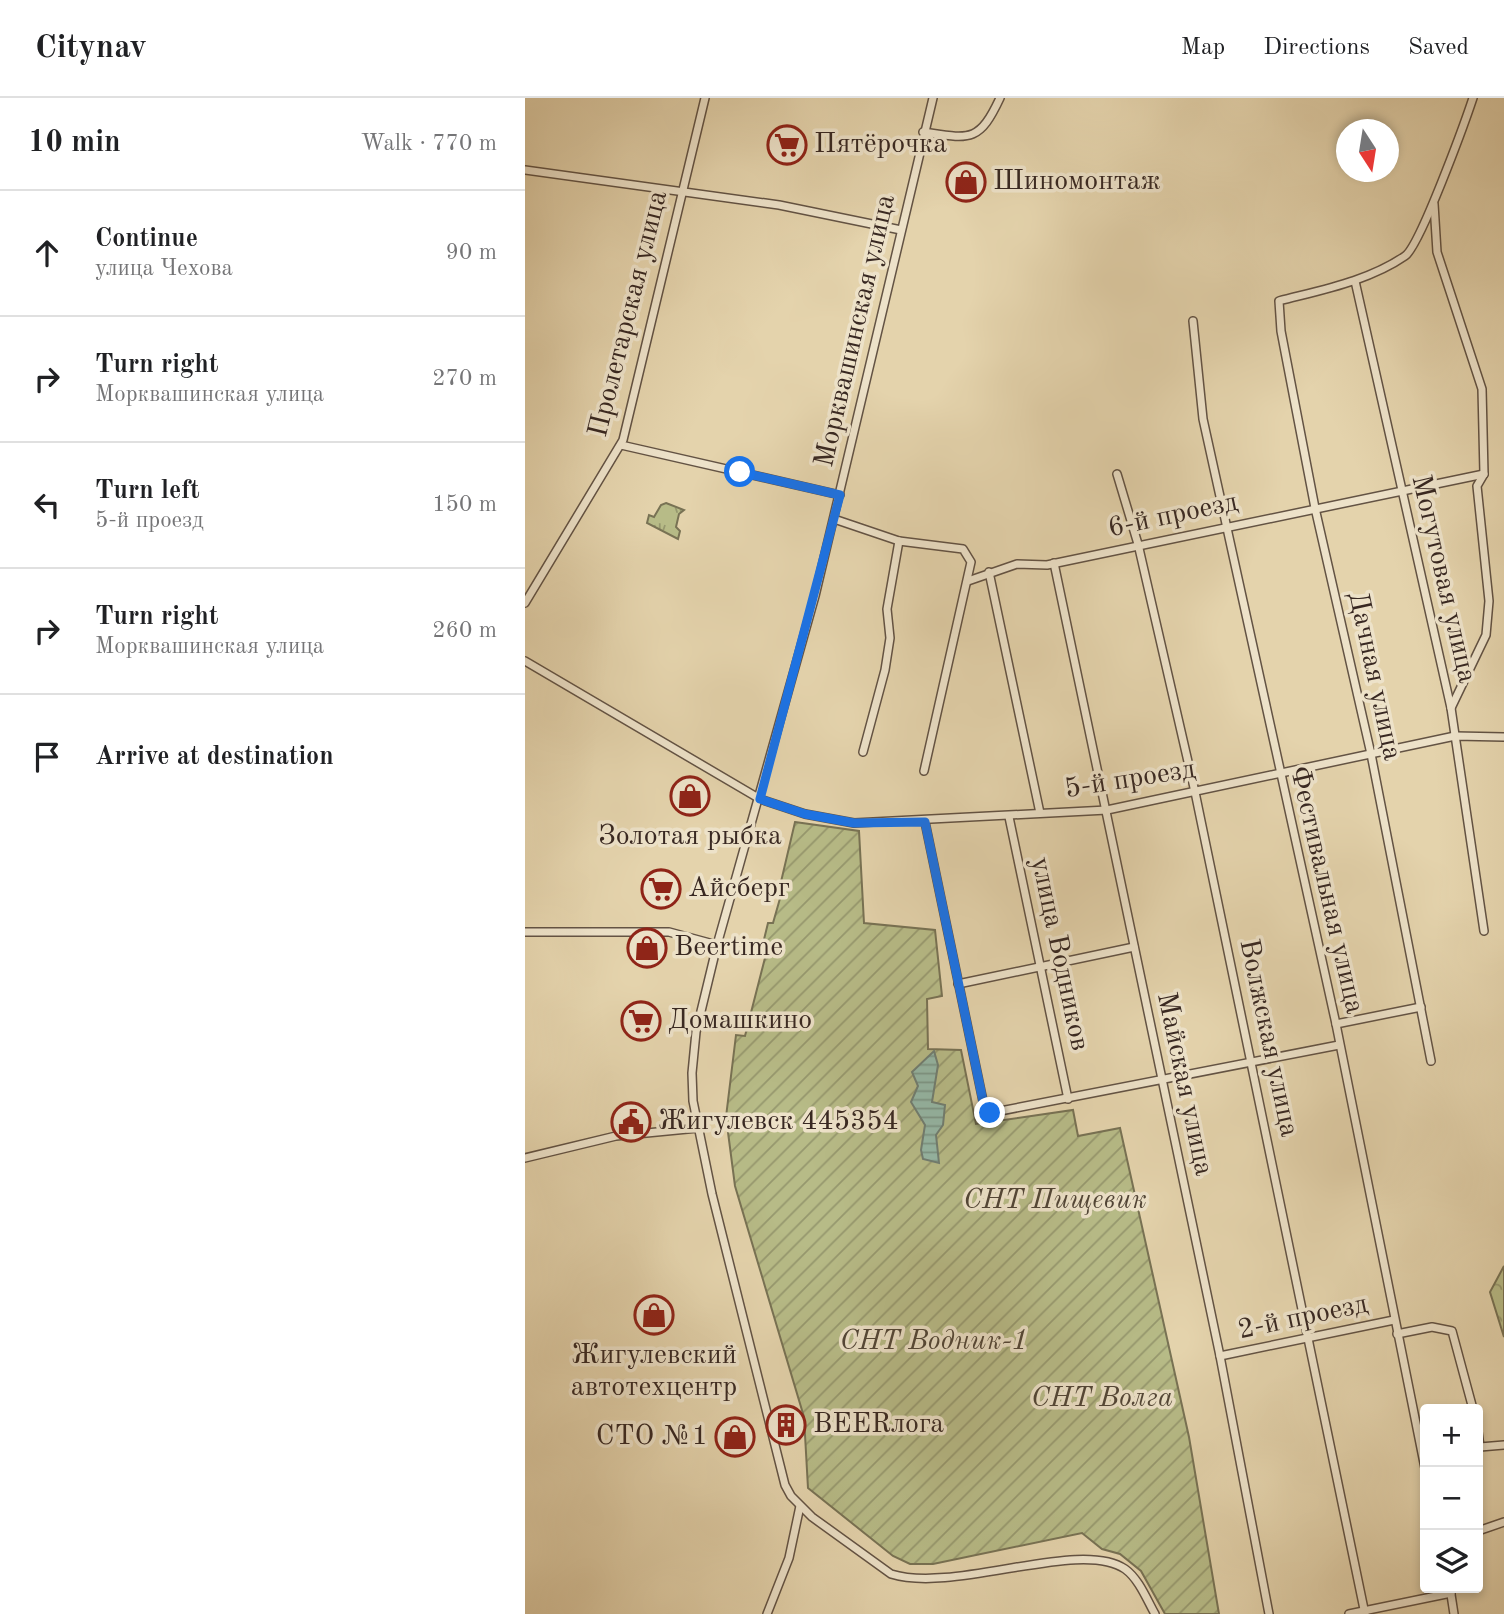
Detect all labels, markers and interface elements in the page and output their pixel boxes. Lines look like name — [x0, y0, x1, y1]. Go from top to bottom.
text: Citynav — [35, 32, 147, 65]
text: Map — [1181, 36, 1225, 60]
text: Directions — [1263, 36, 1370, 60]
text: Saved — [1408, 36, 1469, 60]
north arrow — [1336, 119, 1399, 182]
supermarket icon: Пятёрочка — [766, 124, 808, 166]
text: 10 min — [28, 128, 121, 158]
place label: Пятёрочка — [814, 131, 947, 159]
text: Walk · 770 m — [361, 132, 497, 155]
shop icon: Шиномонтаж — [945, 161, 987, 203]
place label: Шиномонтаж — [993, 168, 1161, 196]
street label: Пролетарская улица — [585, 188, 673, 440]
street label: Морквашинская улица — [811, 192, 901, 470]
text: Continue — [95, 226, 198, 252]
icon: ahead — [28, 234, 66, 272]
text: 90 m — [446, 241, 497, 264]
text: улица Чехова — [95, 257, 233, 280]
text: Turn right — [95, 352, 218, 378]
icon: right — [28, 360, 66, 398]
text: 270 m — [432, 367, 497, 390]
text: Морквашинская улица — [95, 383, 324, 406]
route start — [724, 456, 755, 487]
street label: Могутовая улица — [1405, 472, 1481, 686]
text: Turn left — [95, 478, 200, 504]
icon: left — [28, 486, 66, 524]
street label: 6-й проезд — [1106, 489, 1241, 543]
text: 150 m — [432, 493, 497, 516]
text: 5-й проезд — [95, 509, 203, 532]
street label: Дачная улица — [1342, 589, 1406, 763]
text: Turn right — [95, 604, 218, 630]
icon: right — [28, 612, 66, 650]
text: 260 m — [432, 619, 497, 642]
text: Морквашинская улица — [95, 635, 324, 658]
icon: arrive — [28, 738, 66, 776]
text: Arrive at destination — [95, 744, 334, 770]
street label: 5-й проезд — [1063, 756, 1198, 804]
street label: Фестивальная улица — [1284, 764, 1368, 1017]
shop icon: Золотая рыбка — [669, 775, 711, 817]
place label: Золотая рыбка — [598, 823, 782, 851]
street label: улица Водников — [1025, 855, 1093, 1053]
supermarket icon: Айсберг — [640, 868, 682, 910]
place label: Айсберг — [688, 875, 790, 903]
shop icon: Beertime — [626, 927, 668, 969]
place label: Beertime — [674, 934, 783, 962]
street label: Волжская улица — [1233, 937, 1303, 1140]
street label: Майская улица — [1151, 990, 1217, 1178]
supermarket icon: Домашкино — [620, 1000, 662, 1042]
place label: Домашкино — [668, 1007, 812, 1035]
route end — [974, 1097, 1005, 1128]
public building icon: Жигулевск 445354 — [610, 1101, 652, 1143]
place label: Жигулевск 445354 — [658, 1108, 899, 1136]
park label: СНТ Пищевик — [963, 1187, 1147, 1215]
street label: 2-й проезд — [1236, 1291, 1371, 1345]
shop icon: Жигулевский автотехцентр — [633, 1294, 675, 1336]
park label: СНТ Водник-1 — [840, 1328, 1028, 1356]
place label: Жигулевский автотехцентр — [571, 1342, 737, 1402]
park label: СНТ Волга — [1031, 1385, 1173, 1413]
building icon: BEERлога — [765, 1404, 807, 1446]
map controls — [1420, 1404, 1483, 1593]
button: + — [1420, 1404, 1483, 1467]
place label: BEERлога — [813, 1411, 944, 1439]
shop icon: СТО №1 — [714, 1416, 756, 1458]
place label: СТО №1 — [596, 1423, 708, 1451]
button: − — [1420, 1467, 1483, 1530]
button: layers — [1420, 1530, 1483, 1593]

